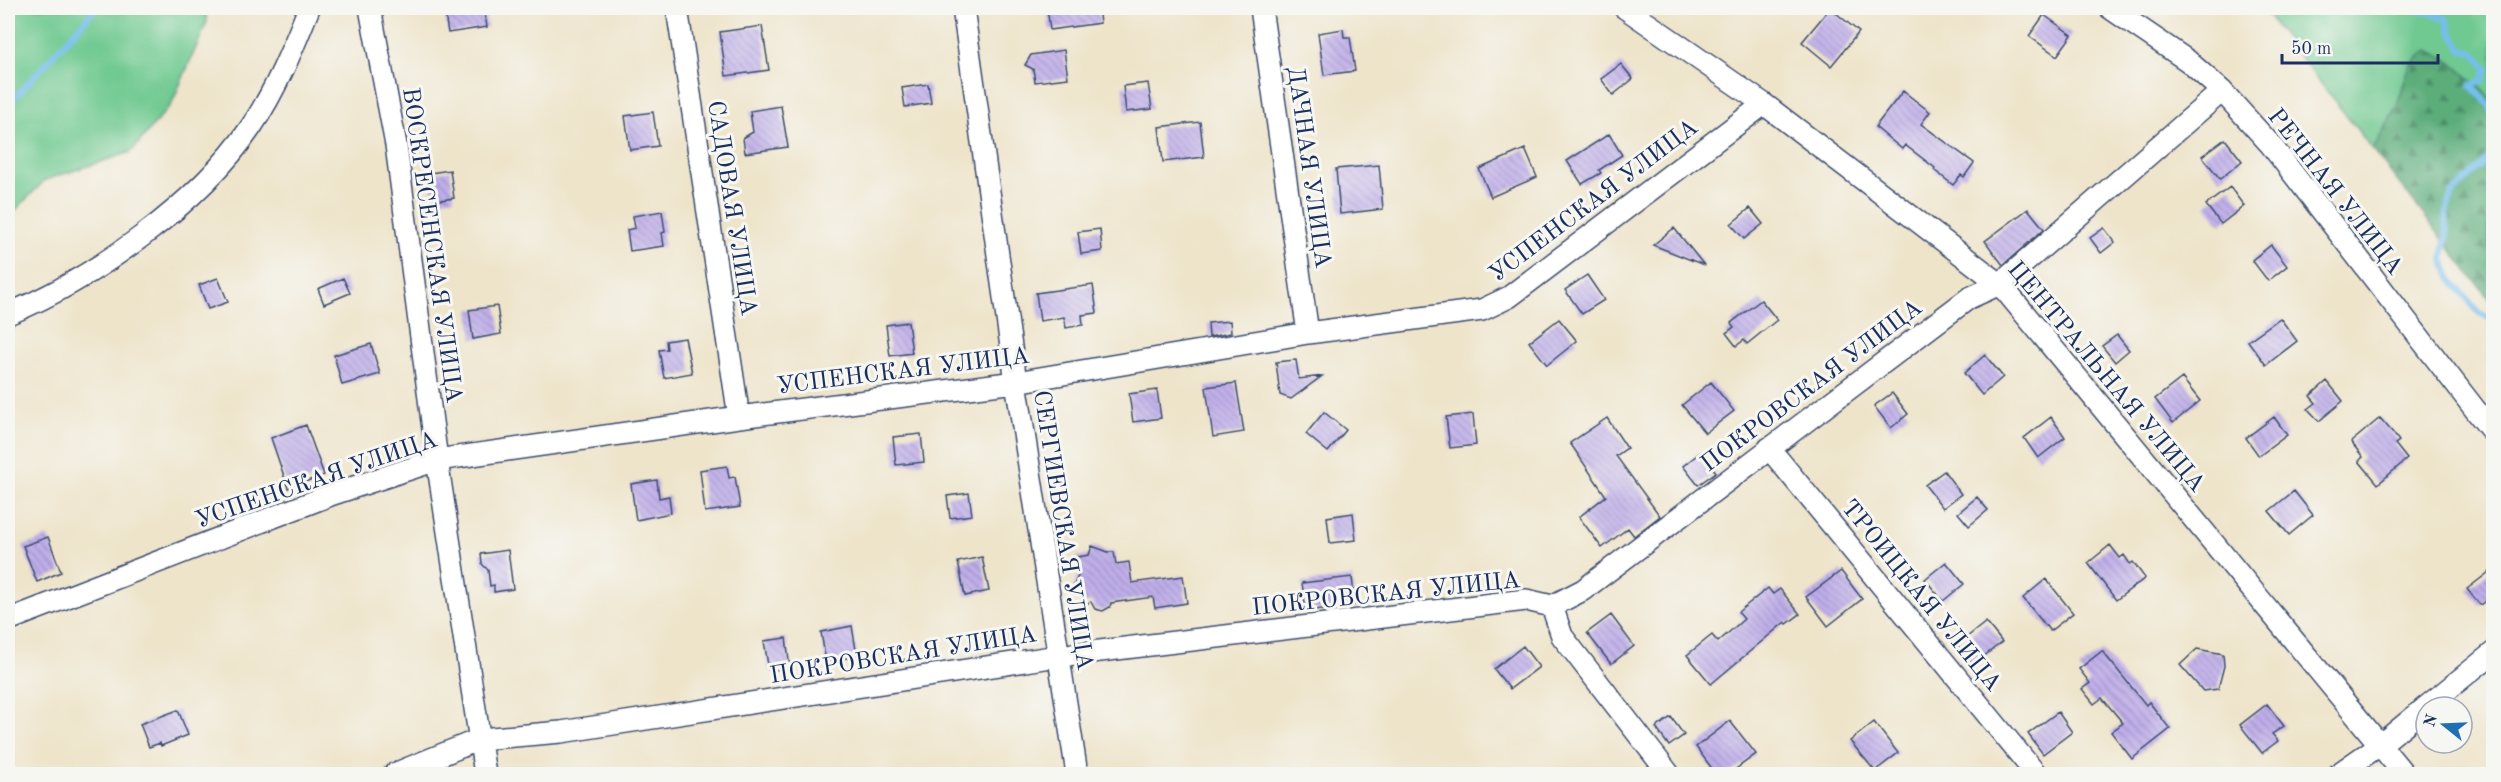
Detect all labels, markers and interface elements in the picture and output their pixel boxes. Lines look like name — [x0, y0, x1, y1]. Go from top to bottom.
scale bar — [2282, 27, 2438, 65]
text: 50 m — [2291, 40, 2331, 58]
street label: ДАЧНАЯ УЛИЦА — [1282, 65, 1334, 270]
street label: ВОСКРЕСЕНСКАЯ УЛИЦА — [397, 86, 465, 405]
street label: САДОВАЯ УЛИЦА — [702, 99, 760, 318]
street label: РЕЧНАЯ УЛИЦА — [2262, 105, 2407, 280]
street label: УСПЕНСКАЯ УЛИЦА — [1486, 116, 1703, 288]
street label: ЦЕНТРАЛЬНАЯ УЛИЦА — [2002, 257, 2209, 497]
street label: ПОКРОВСКАЯ УЛИЦА — [1697, 296, 1927, 477]
street label: УСПЕНСКАЯ УЛИЦА — [776, 345, 1031, 399]
street label: СЕРГИЕВСКАЯ УЛИЦА — [1028, 389, 1096, 672]
street label: УСПЕНСКАЯ УЛИЦА — [193, 428, 441, 534]
street label: ТРОИЦКАЯ УЛИЦА — [1836, 496, 2005, 697]
street label: ПОКРОВСКАЯ УЛИЦА — [1251, 569, 1522, 621]
street label: ПОКРОВСКАЯ УЛИЦА — [768, 623, 1038, 689]
north arrow — [2414, 695, 2474, 755]
text: N — [2422, 712, 2441, 729]

